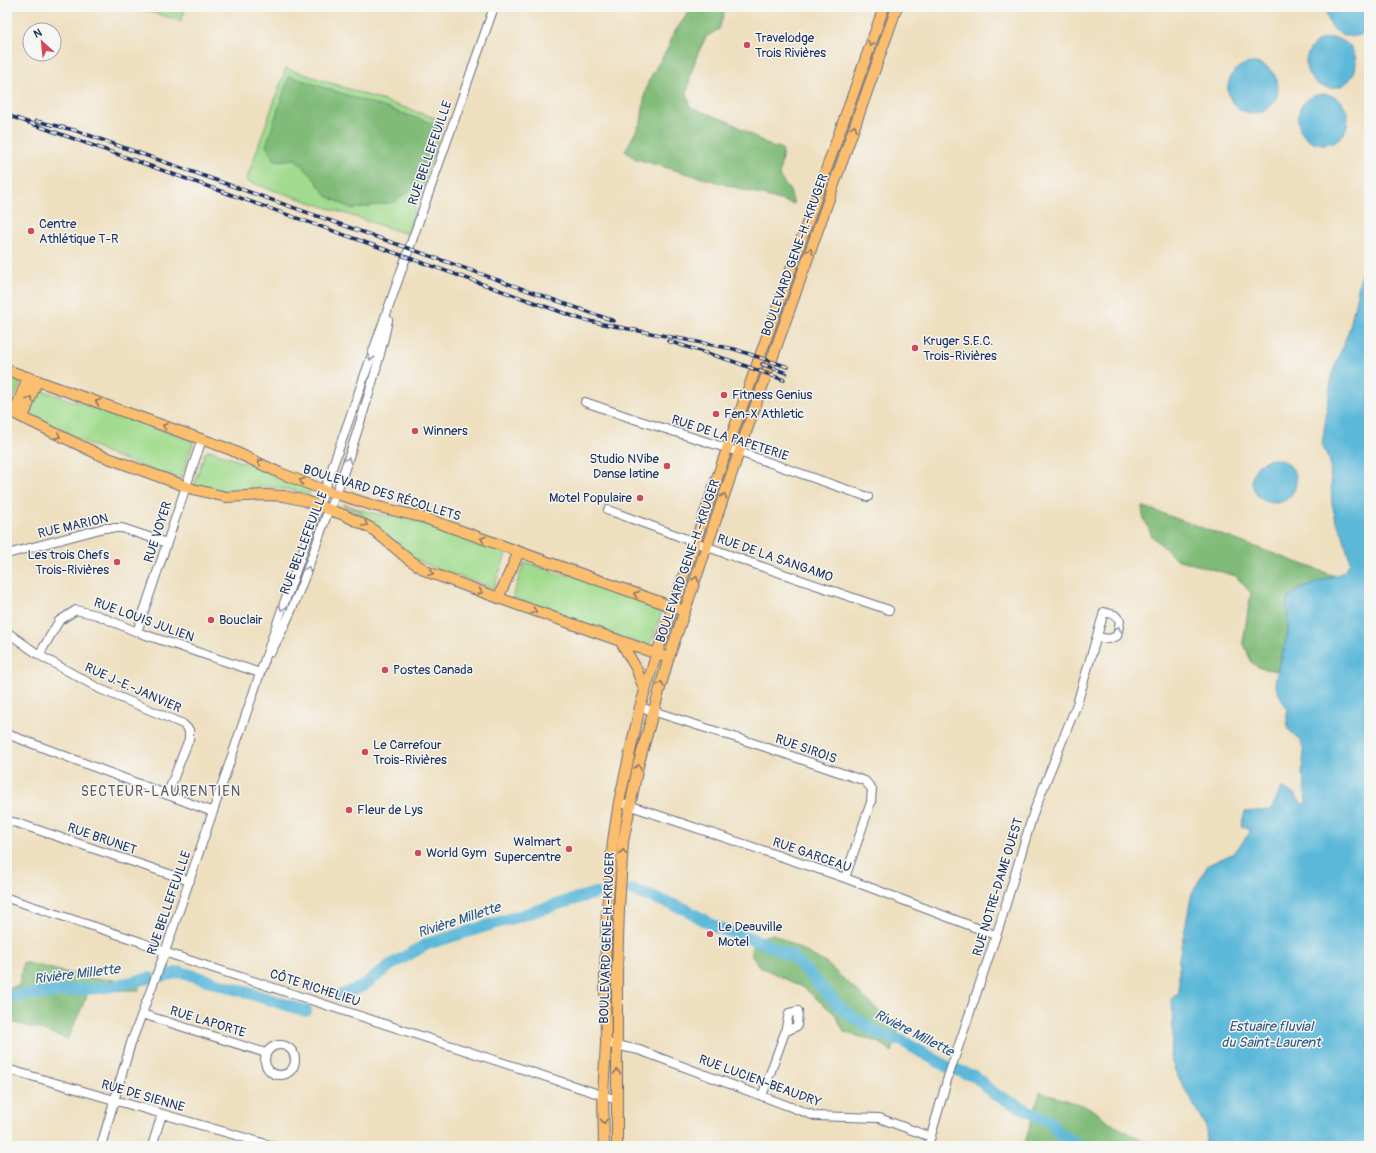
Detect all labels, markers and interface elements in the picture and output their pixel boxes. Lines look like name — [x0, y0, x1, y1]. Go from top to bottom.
north arrow — [22, 22, 62, 62]
text: N — [31, 26, 44, 41]
place label: Travelodge Trois Rivières — [755, 30, 826, 61]
marker: Travelodge Trois Rivières — [742, 40, 752, 50]
one-way arrow — [867, 40, 875, 47]
street label: RUE BELLEFEUILLE — [405, 98, 455, 207]
one-way arrow — [849, 125, 858, 132]
street label: BOULEVARD GENE-H.-KRUGER — [758, 171, 832, 338]
place label: Centre Athlétique T-R — [39, 216, 119, 247]
marker: Centre Athlétique T-R — [26, 226, 36, 236]
one-way arrow — [806, 248, 814, 255]
place label: Kruger S.E.C. Trois-Rivières — [923, 333, 997, 364]
marker: Kruger S.E.C. Trois-Rivières — [910, 343, 920, 353]
one-way arrow — [367, 354, 375, 361]
one-way arrow — [762, 370, 771, 377]
place label: Fitness Genius — [732, 387, 813, 403]
marker: Fitness Genius — [719, 390, 729, 400]
one-way arrow — [26, 396, 34, 403]
one-way arrow — [95, 398, 102, 407]
place label: Fen-X Athletic — [724, 406, 805, 422]
marker: Fen-X Athletic — [711, 409, 721, 419]
street label: RUE DE LA PAPETERIE — [669, 412, 791, 465]
one-way arrow — [162, 422, 169, 430]
place label: Winners — [423, 423, 468, 439]
marker: Winners — [410, 426, 420, 436]
one-way arrow — [54, 431, 62, 438]
place label: Studio NVibe Danse latine — [589, 451, 660, 482]
one-way arrow — [343, 457, 351, 464]
one-way arrow — [256, 459, 264, 467]
street label: BOULEVARD DES RÉCOLLETS — [301, 461, 463, 525]
marker: Studio NVibe Danse latine — [662, 461, 672, 471]
street label: BOULEVARD GENE-H.-KRUGER — [652, 477, 724, 645]
one-way arrow — [298, 478, 305, 486]
street label: RUE BELLEFEUILLE — [277, 489, 331, 597]
place label: Motel Populaire — [549, 490, 633, 506]
marker: Motel Populaire — [635, 493, 645, 503]
one-way arrow — [719, 493, 728, 500]
street label: RUE VOYER — [141, 499, 176, 565]
street label: RUE MARION — [36, 510, 110, 542]
one-way arrow — [361, 520, 368, 527]
street label: RUE DE LA SANGAMO — [715, 531, 835, 585]
one-way arrow — [479, 535, 486, 543]
place label: Les trois Chefs Trois-Rivières — [27, 547, 109, 578]
marker: Les trois Chefs Trois-Rivières — [112, 557, 122, 567]
one-way arrow — [303, 566, 311, 573]
one-way arrow — [426, 568, 434, 576]
one-way arrow — [691, 576, 699, 583]
one-way arrow — [476, 587, 483, 595]
one-way arrow — [633, 590, 640, 598]
street label: RUE LOUIS JULIEN — [92, 594, 197, 646]
one-way arrow — [278, 605, 287, 612]
one-way arrow — [531, 606, 538, 615]
place label: Bouclair — [219, 612, 263, 628]
marker: Bouclair — [206, 615, 216, 625]
one-way arrow — [1114, 626, 1122, 632]
street label: RUE J.-E.-JANVIER — [82, 660, 184, 717]
place label: Postes Canada — [393, 662, 473, 678]
marker: Postes Canada — [380, 665, 390, 675]
one-way arrow — [656, 681, 665, 688]
street label: RUE SIROIS — [773, 731, 839, 767]
place label: Le Carrefour Trois-Rivières — [373, 737, 447, 768]
marker: Le Carrefour Trois-Rivières — [360, 747, 370, 757]
one-way arrow — [633, 764, 642, 771]
district label: SECTEUR-LAURENTIEN — [81, 783, 241, 800]
place label: Fleur de Lys — [357, 802, 423, 818]
marker: Fleur de Lys — [344, 805, 354, 815]
street label: RUE NOTRE-DAME OUEST — [969, 816, 1027, 958]
street label: RUE BRUNET — [65, 820, 139, 858]
place label: Walmart Supercentre — [494, 834, 562, 865]
street label: RUE GARCEAU — [771, 834, 853, 876]
marker: Walmart Supercentre — [564, 844, 574, 854]
place label: World Gym — [426, 845, 487, 861]
street label: RUE BELLEFEUILLE — [144, 848, 194, 957]
marker: World Gym — [413, 848, 423, 858]
one-way arrow — [618, 849, 627, 855]
street label: BOULEVARD GENE-H.-KRUGER — [596, 851, 618, 1024]
water label: Rivière Millette — [415, 898, 505, 941]
place label: Le Deauville Motel — [718, 919, 783, 950]
marker: Le Deauville Motel — [705, 929, 715, 939]
water label: Rivière Millette — [33, 960, 123, 988]
street label: CÔTE RICHELIEU — [268, 966, 362, 1010]
street label: RUE LAPORTE — [168, 1003, 248, 1041]
water label: Rivière Millette — [872, 1006, 958, 1061]
water label: Estuaire fluvial du Saint-Laurent — [1221, 1018, 1322, 1051]
street label: RUE LUCIEN-BEAUDRY — [697, 1051, 824, 1111]
one-way arrow — [613, 1069, 621, 1075]
street label: RUE DE SIENNE — [99, 1076, 187, 1116]
one-way arrow — [599, 1118, 608, 1124]

